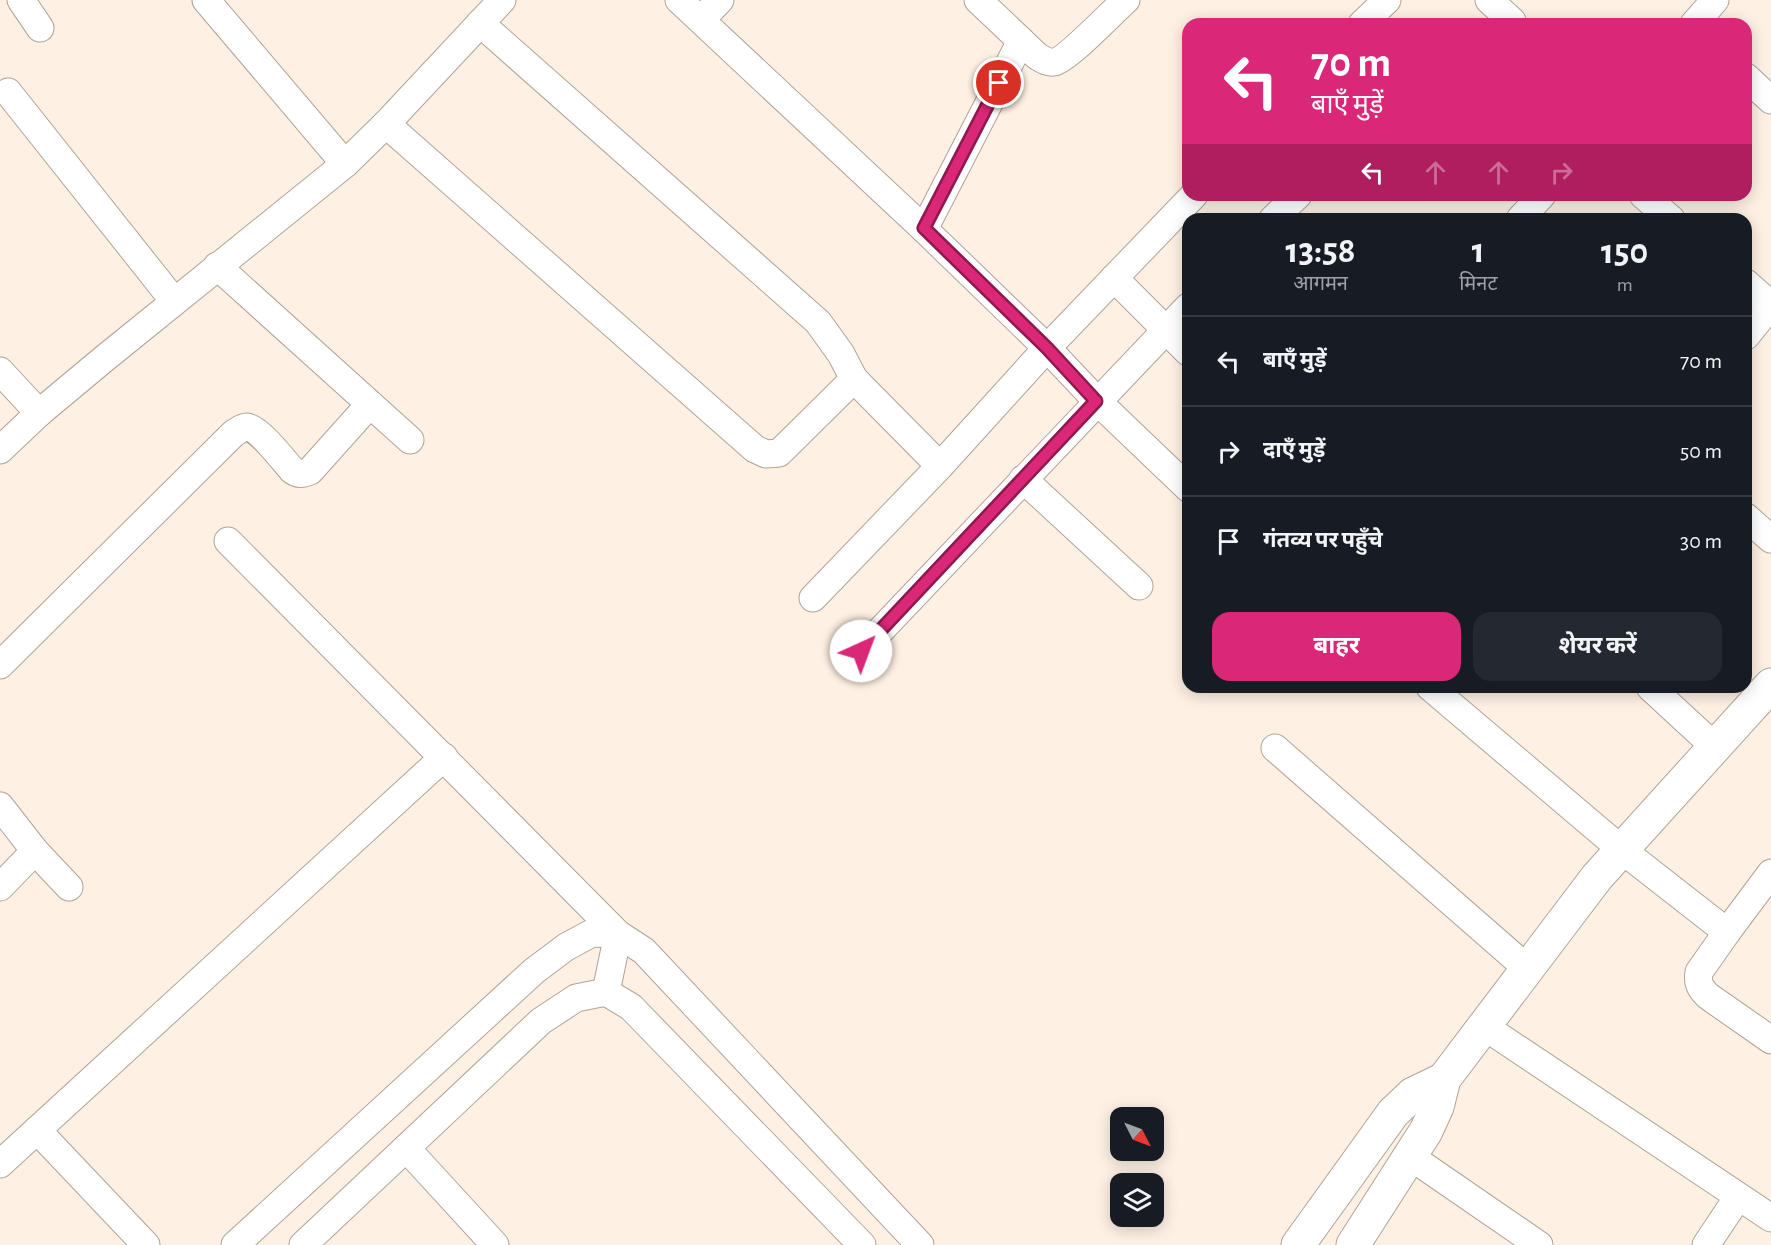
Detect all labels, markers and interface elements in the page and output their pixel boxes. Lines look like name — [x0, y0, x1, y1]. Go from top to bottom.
icon: left — [1212, 42, 1290, 120]
text: 70 m — [1311, 42, 1391, 84]
pin — [973, 57, 1024, 108]
icon: arrive — [982, 66, 1015, 99]
text: बाएँ मुड़ें — [1311, 91, 1383, 118]
icon: left — [1356, 156, 1389, 189]
icon: ahead — [1419, 156, 1452, 189]
icon: ahead — [1482, 156, 1515, 189]
icon: right — [1545, 156, 1578, 189]
text: 13:58 — [1286, 233, 1356, 269]
text: 1 — [1472, 233, 1485, 269]
text: 150 — [1601, 234, 1648, 270]
text: आगमन — [1293, 274, 1348, 294]
text: मिनट — [1459, 274, 1498, 294]
text: m — [1617, 275, 1633, 295]
icon: left — [1212, 345, 1245, 378]
text: बाएँ मुड़ें — [1263, 349, 1327, 371]
text: 70 m — [1680, 350, 1722, 372]
icon: right — [1212, 435, 1245, 468]
text: दाएँ मुड़ें — [1263, 439, 1325, 461]
text: 50 m — [1680, 440, 1722, 462]
icon: arrive — [1212, 525, 1245, 558]
text: गंतव्य पर पहुँचे — [1263, 529, 1383, 551]
text: 30 m — [1680, 530, 1722, 552]
button: बाहर — [1212, 612, 1461, 681]
button: शेयर करें — [1473, 612, 1722, 681]
position arrow — [829, 619, 893, 683]
north arrow — [1110, 1107, 1164, 1161]
map controls — [1110, 1107, 1164, 1227]
button: layers — [1110, 1173, 1164, 1227]

